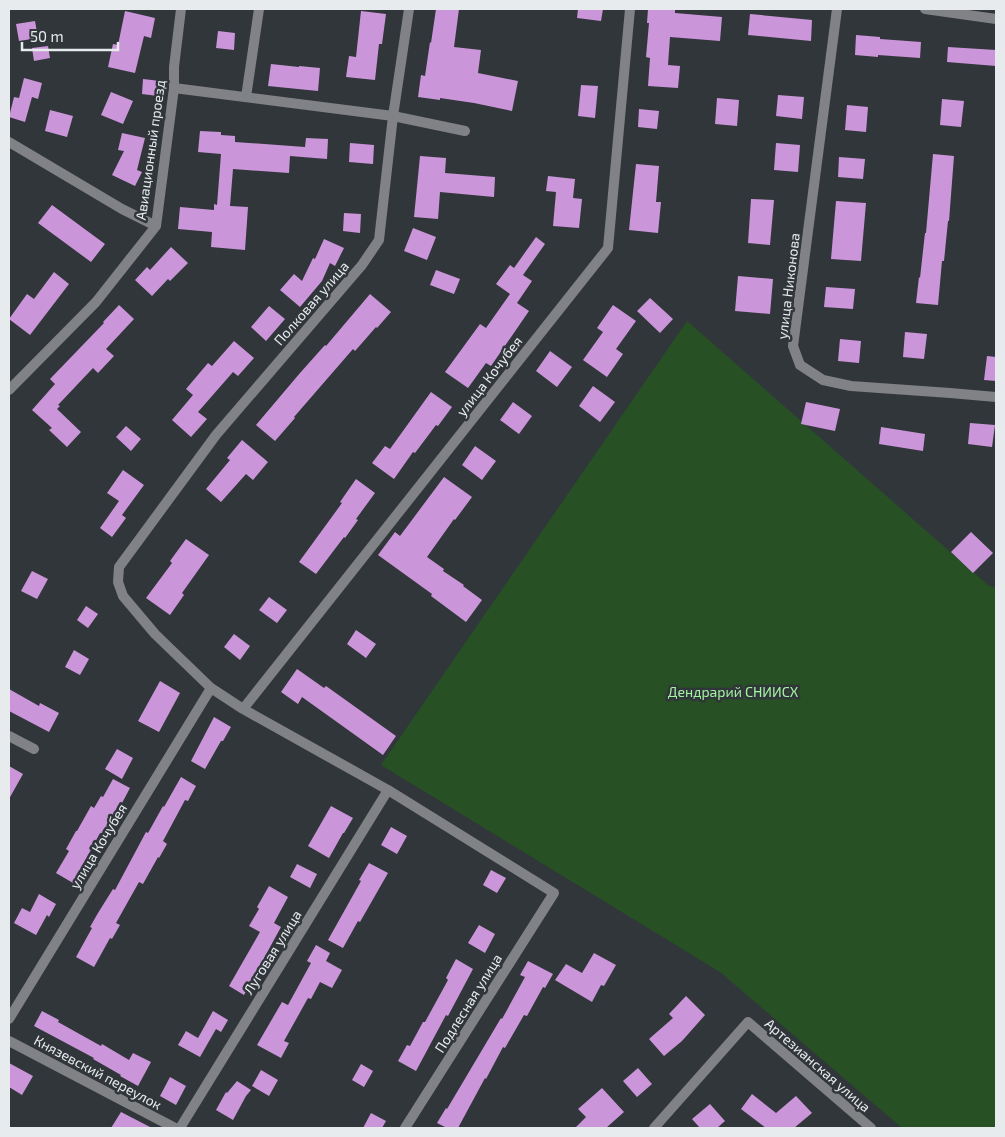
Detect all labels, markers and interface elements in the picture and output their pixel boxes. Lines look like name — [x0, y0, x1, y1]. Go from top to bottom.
scale bar — [22, 20, 119, 52]
text: 50 m — [30, 27, 64, 45]
street label: Авиационный проезд — [132, 79, 168, 221]
street label: улица Никонова — [773, 232, 803, 340]
street label: Полковая улица — [270, 257, 352, 349]
street label: улица Кочубея — [453, 333, 525, 419]
park label: Дендрарий СНИИСХ — [668, 683, 799, 700]
street label: улица Кочубея — [66, 800, 130, 892]
street label: Луговая улица — [239, 907, 305, 997]
street label: Подлесная улица — [431, 950, 505, 1056]
street label: Артезианская улица — [762, 1015, 874, 1115]
street label: Князевский переулок — [31, 1031, 165, 1113]

